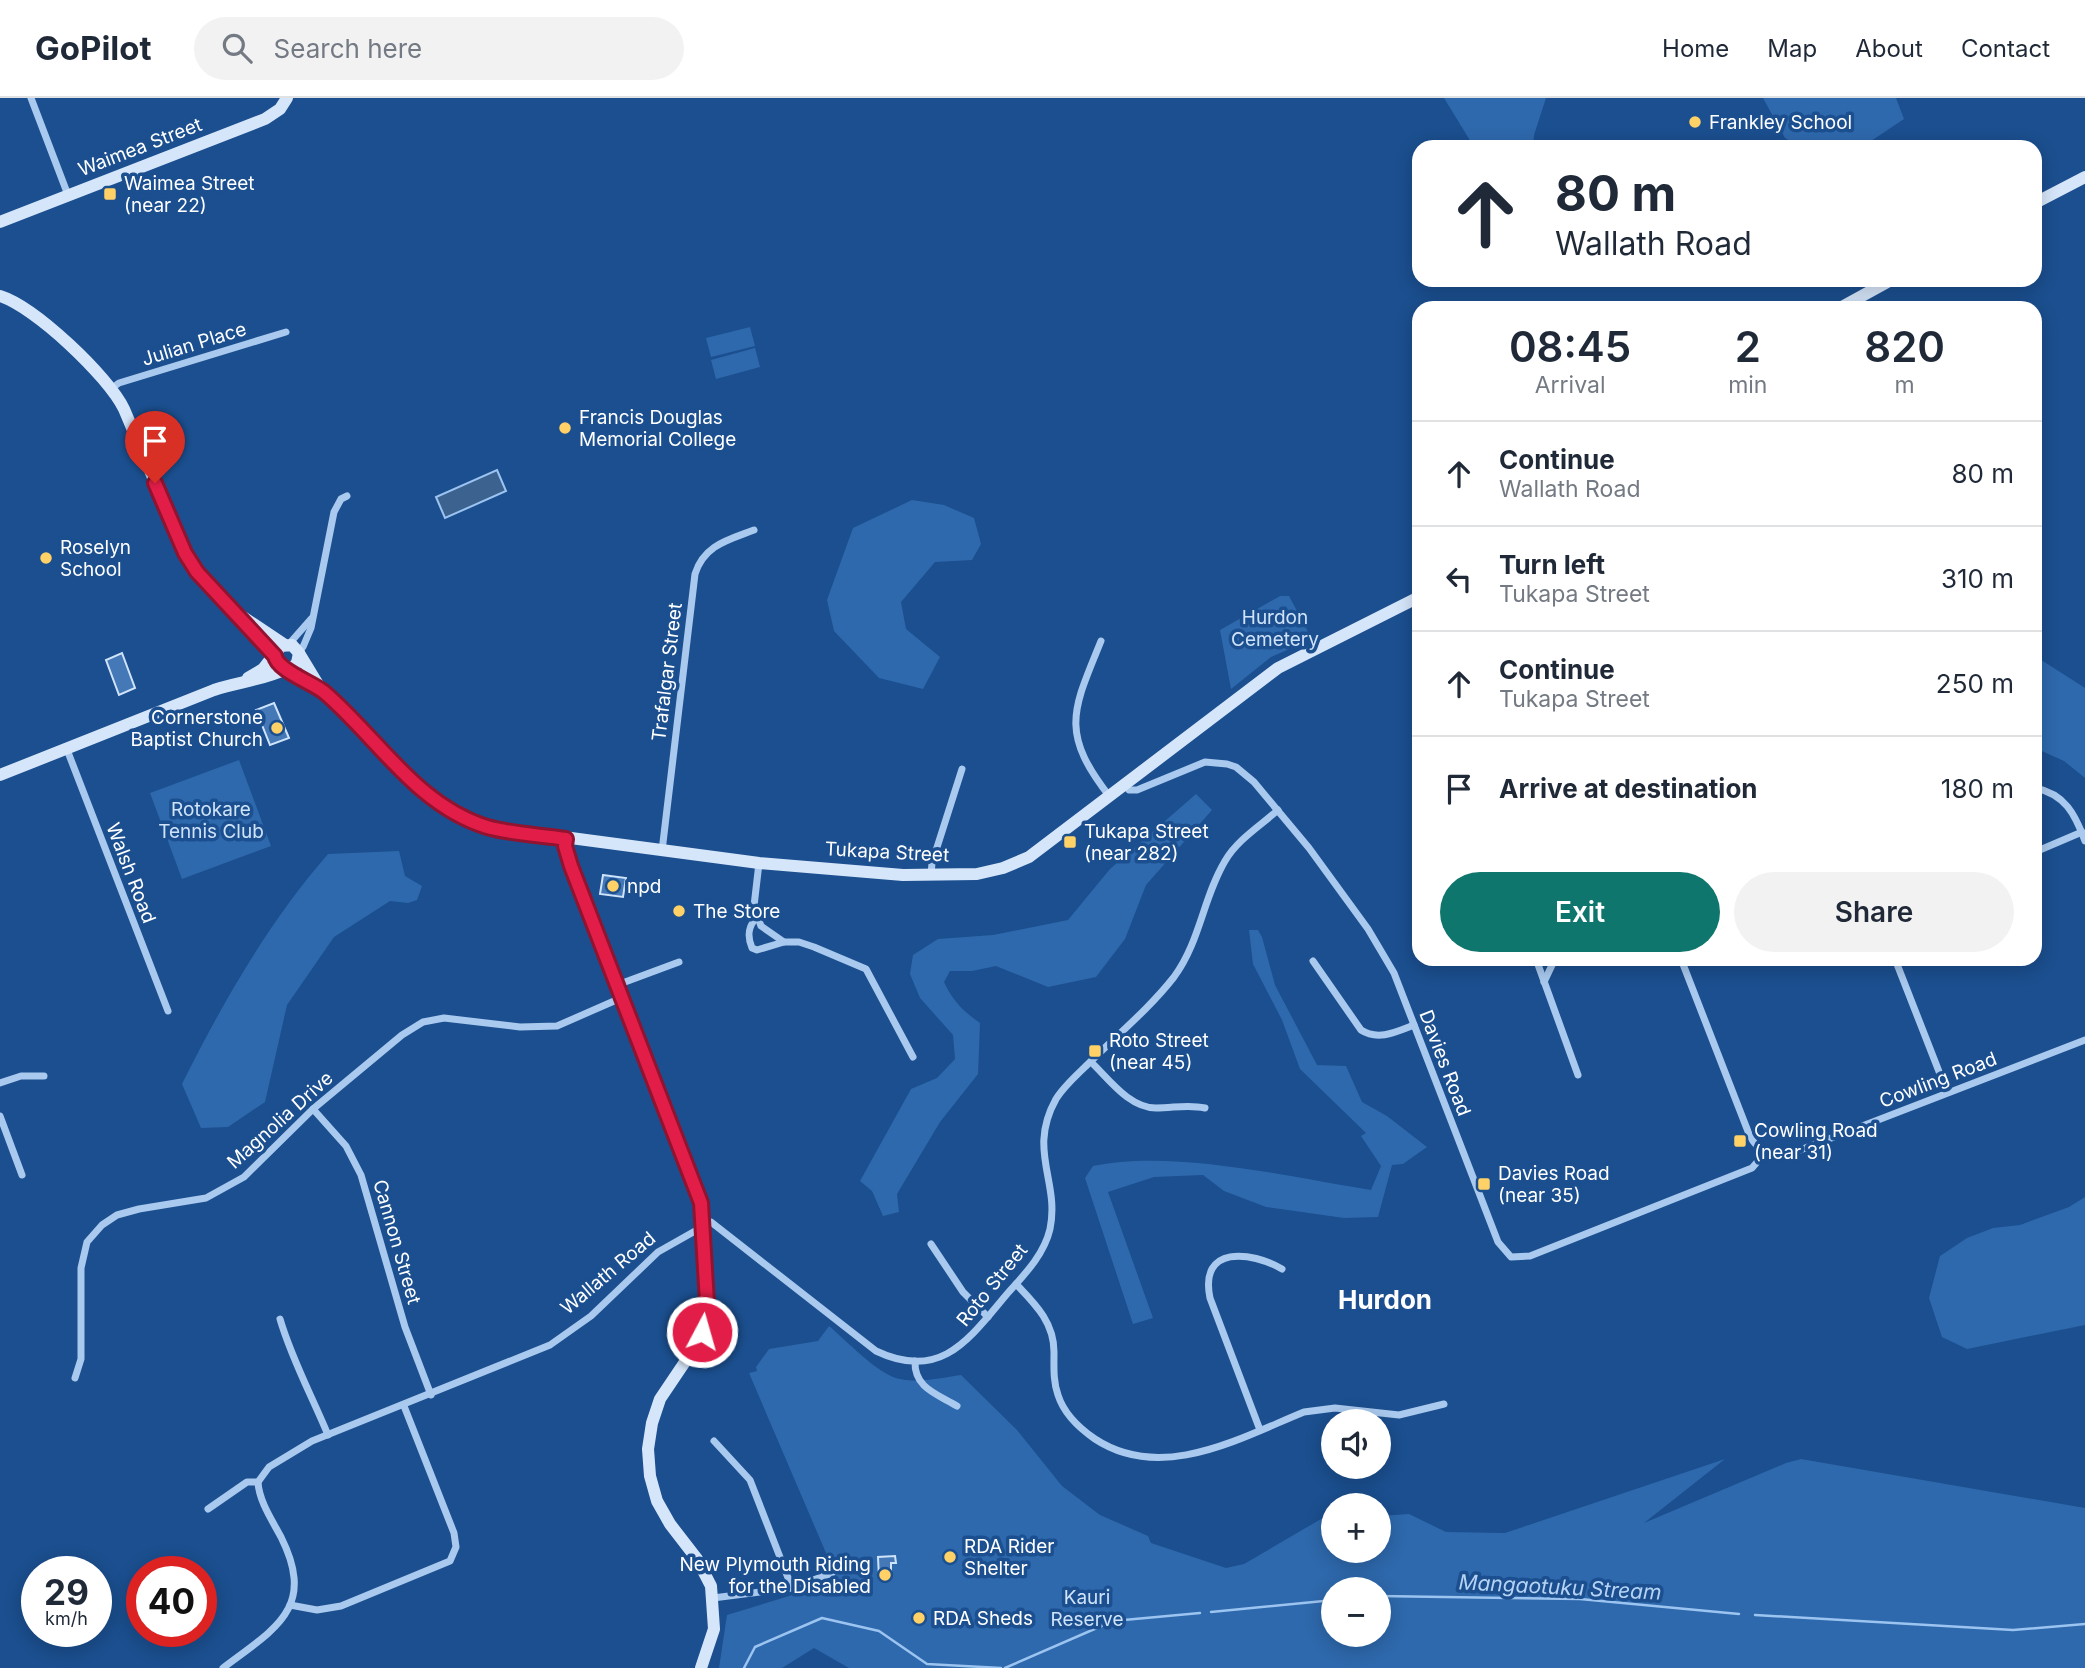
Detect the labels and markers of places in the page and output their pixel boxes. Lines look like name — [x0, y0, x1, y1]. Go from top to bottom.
place label: Frankley School — [1709, 111, 1852, 134]
marker: Frankley School — [1687, 114, 1703, 130]
place label: Waimea Street (near 22) — [124, 172, 255, 217]
marker: Waimea Street (near 22) — [102, 186, 118, 202]
place label: Francis Douglas Memorial College — [579, 406, 736, 451]
pin — [125, 411, 185, 483]
marker: Francis Douglas Memorial College — [557, 420, 573, 436]
place label: Roselyn School — [60, 536, 131, 581]
marker: Roselyn School — [38, 550, 54, 566]
place label: Cornerstone Baptist Church — [131, 706, 263, 751]
marker: Cornerstone Baptist Church — [269, 720, 285, 736]
place label: Tukapa Street (near 282) — [1084, 820, 1209, 865]
marker: Tukapa Street (near 282) — [1062, 834, 1078, 850]
place label: npd — [627, 875, 662, 898]
marker: npd — [605, 878, 621, 894]
place label: The Store — [693, 900, 780, 923]
marker: The Store — [671, 903, 687, 919]
place label: Roto Street (near 45) — [1109, 1029, 1209, 1074]
marker: Roto Street (near 45) — [1087, 1043, 1103, 1059]
place label: Cowling Road (near 31) — [1754, 1119, 1878, 1164]
marker: Cowling Road (near 31) — [1732, 1133, 1748, 1149]
place label: Davies Road (near 35) — [1498, 1162, 1610, 1207]
marker: Davies Road (near 35) — [1476, 1176, 1492, 1192]
place label: RDA Rider Shelter — [964, 1535, 1054, 1580]
marker: RDA Rider Shelter — [942, 1549, 958, 1565]
place label: New Plymouth Riding for the Disabled — [680, 1553, 871, 1598]
marker: New Plymouth Riding for the Disabled — [877, 1567, 893, 1583]
place label: RDA Sheds — [933, 1607, 1033, 1630]
marker: RDA Sheds — [911, 1610, 927, 1626]

